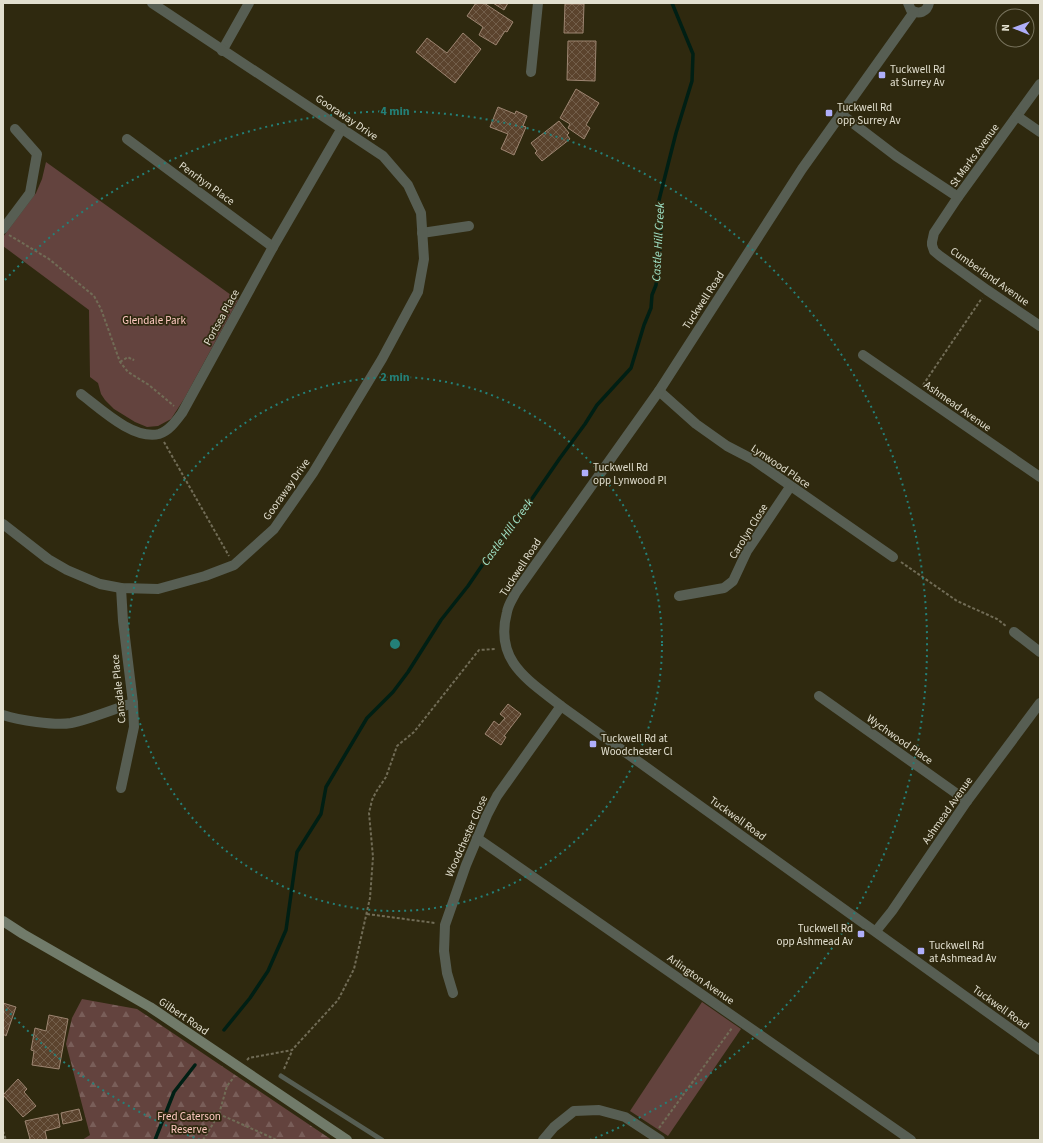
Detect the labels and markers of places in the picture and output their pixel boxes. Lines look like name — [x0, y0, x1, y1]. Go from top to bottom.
place label: Tuckwell Rd at Surrey Av — [890, 62, 945, 90]
marker: Tuckwell Rd at Surrey Av — [877, 70, 887, 80]
place label: Tuckwell Rd opp Surrey Av — [837, 100, 901, 128]
marker: Tuckwell Rd opp Surrey Av — [824, 108, 834, 118]
place label: Tuckwell Rd opp Lynwood Pl — [593, 460, 667, 488]
marker: Tuckwell Rd opp Lynwood Pl — [580, 468, 590, 478]
centre of rings — [388, 637, 402, 651]
place label: Tuckwell Rd at Woodchester Cl — [601, 731, 673, 759]
marker: Tuckwell Rd at Woodchester Cl — [588, 739, 598, 749]
place label: Tuckwell Rd opp Ashmead Av — [777, 921, 853, 949]
marker: Tuckwell Rd opp Ashmead Av — [856, 929, 866, 939]
place label: Tuckwell Rd at Ashmead Av — [929, 938, 996, 966]
marker: Tuckwell Rd at Ashmead Av — [916, 946, 926, 956]

